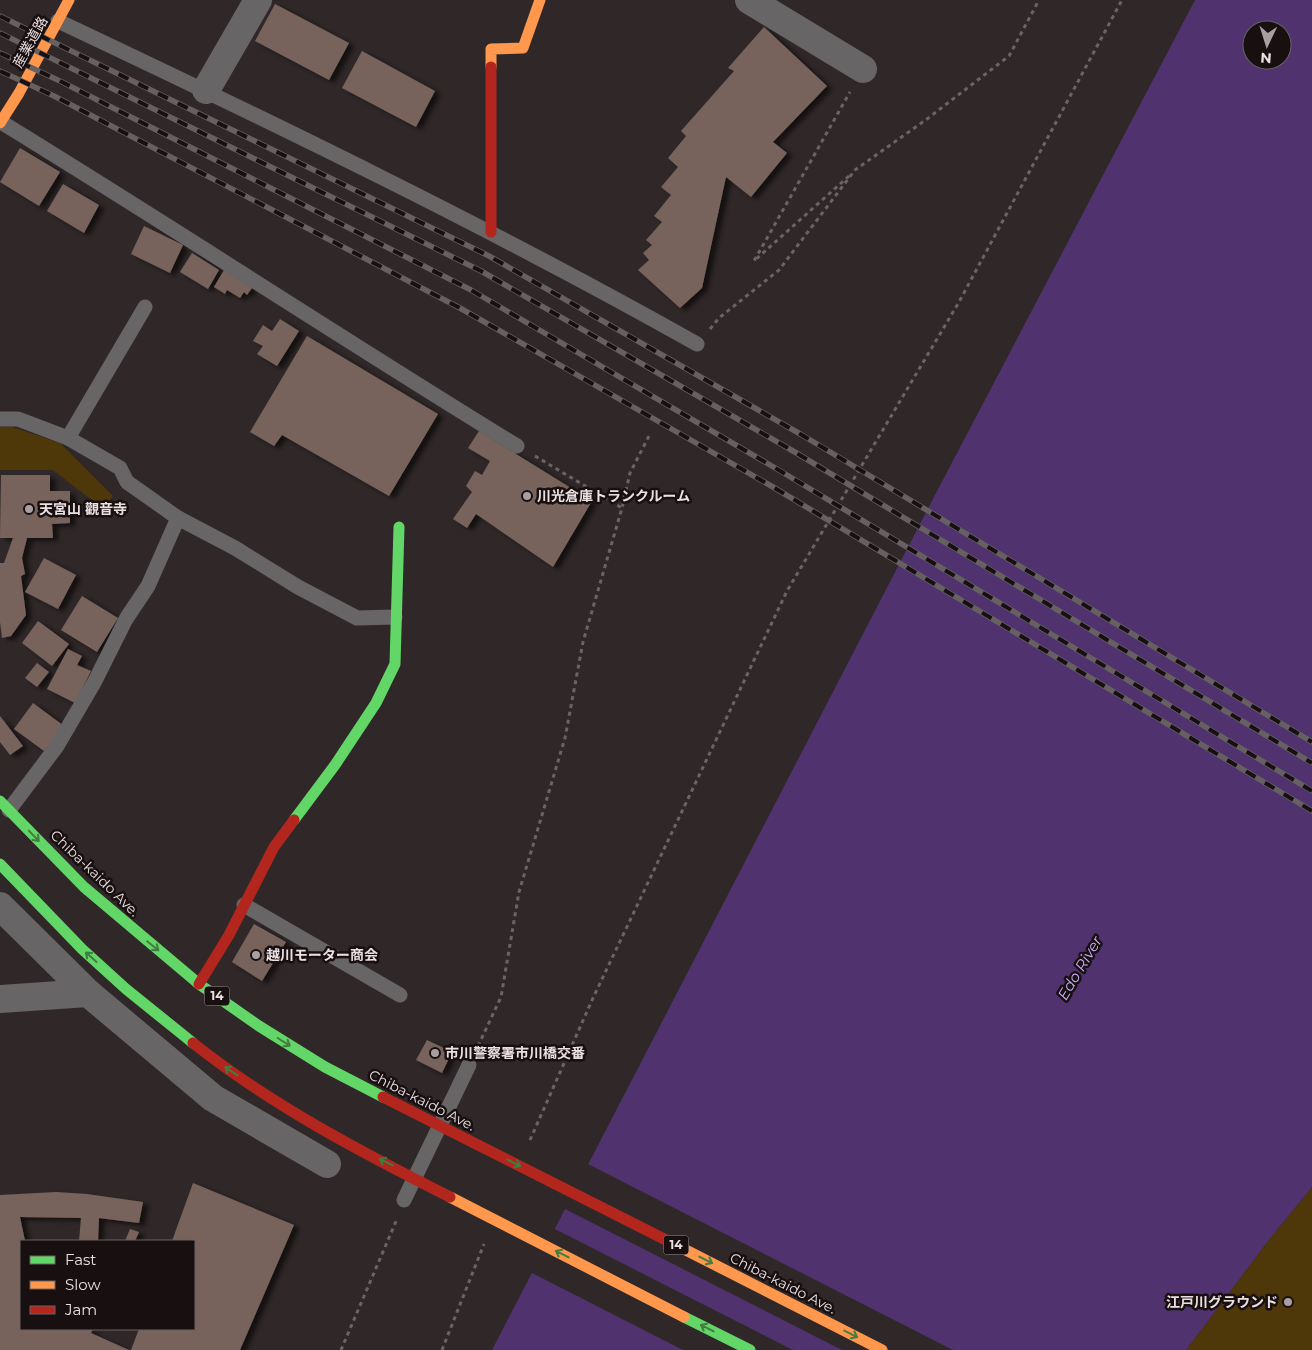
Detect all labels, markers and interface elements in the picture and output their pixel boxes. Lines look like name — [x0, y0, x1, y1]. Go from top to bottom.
street label: 産業道路 — [9, 13, 51, 71]
north arrow — [1242, 20, 1292, 70]
text: N — [1260, 49, 1272, 67]
place label: 川光倉庫トランクルーム — [537, 487, 690, 505]
marker: 川光倉庫トランクルーム — [521, 490, 533, 502]
place label: 天宮山 觀音寺 — [39, 500, 127, 518]
marker: 天宮山 觀音寺 — [23, 503, 35, 515]
street label: Chiba-kaido Ave. — [47, 826, 143, 920]
one-way arrow — [28, 829, 40, 842]
water label: Edo River — [1053, 931, 1107, 1003]
one-way arrow — [146, 941, 159, 952]
place label: 越川モーター商会 — [266, 946, 378, 964]
marker: 越川モーター商会 — [250, 949, 262, 961]
one-way arrow — [85, 952, 98, 963]
road number: 14 — [204, 986, 230, 1006]
one-way arrow — [277, 1037, 291, 1047]
place label: 市川警察署市川橋交番 — [445, 1044, 585, 1062]
marker: 市川警察署市川橋交番 — [429, 1047, 441, 1059]
street label: Chiba-kaido Ave. — [366, 1065, 478, 1135]
one-way arrow — [224, 1066, 238, 1076]
one-way arrow — [378, 1157, 393, 1167]
one-way arrow — [506, 1159, 521, 1168]
road number: 14 — [664, 1236, 688, 1254]
legend — [20, 1240, 195, 1330]
street label: Chiba-kaido Ave. — [727, 1248, 839, 1318]
one-way arrow — [555, 1249, 570, 1258]
text: Fast — [65, 1250, 96, 1269]
one-way arrow — [698, 1256, 713, 1265]
text: Slow — [65, 1275, 101, 1294]
place label: 江戸川グラウンド — [1166, 1293, 1278, 1311]
marker: 江戸川グラウンド — [1282, 1296, 1294, 1308]
text: Jam — [64, 1300, 97, 1319]
one-way arrow — [700, 1323, 715, 1332]
one-way arrow — [843, 1329, 858, 1339]

